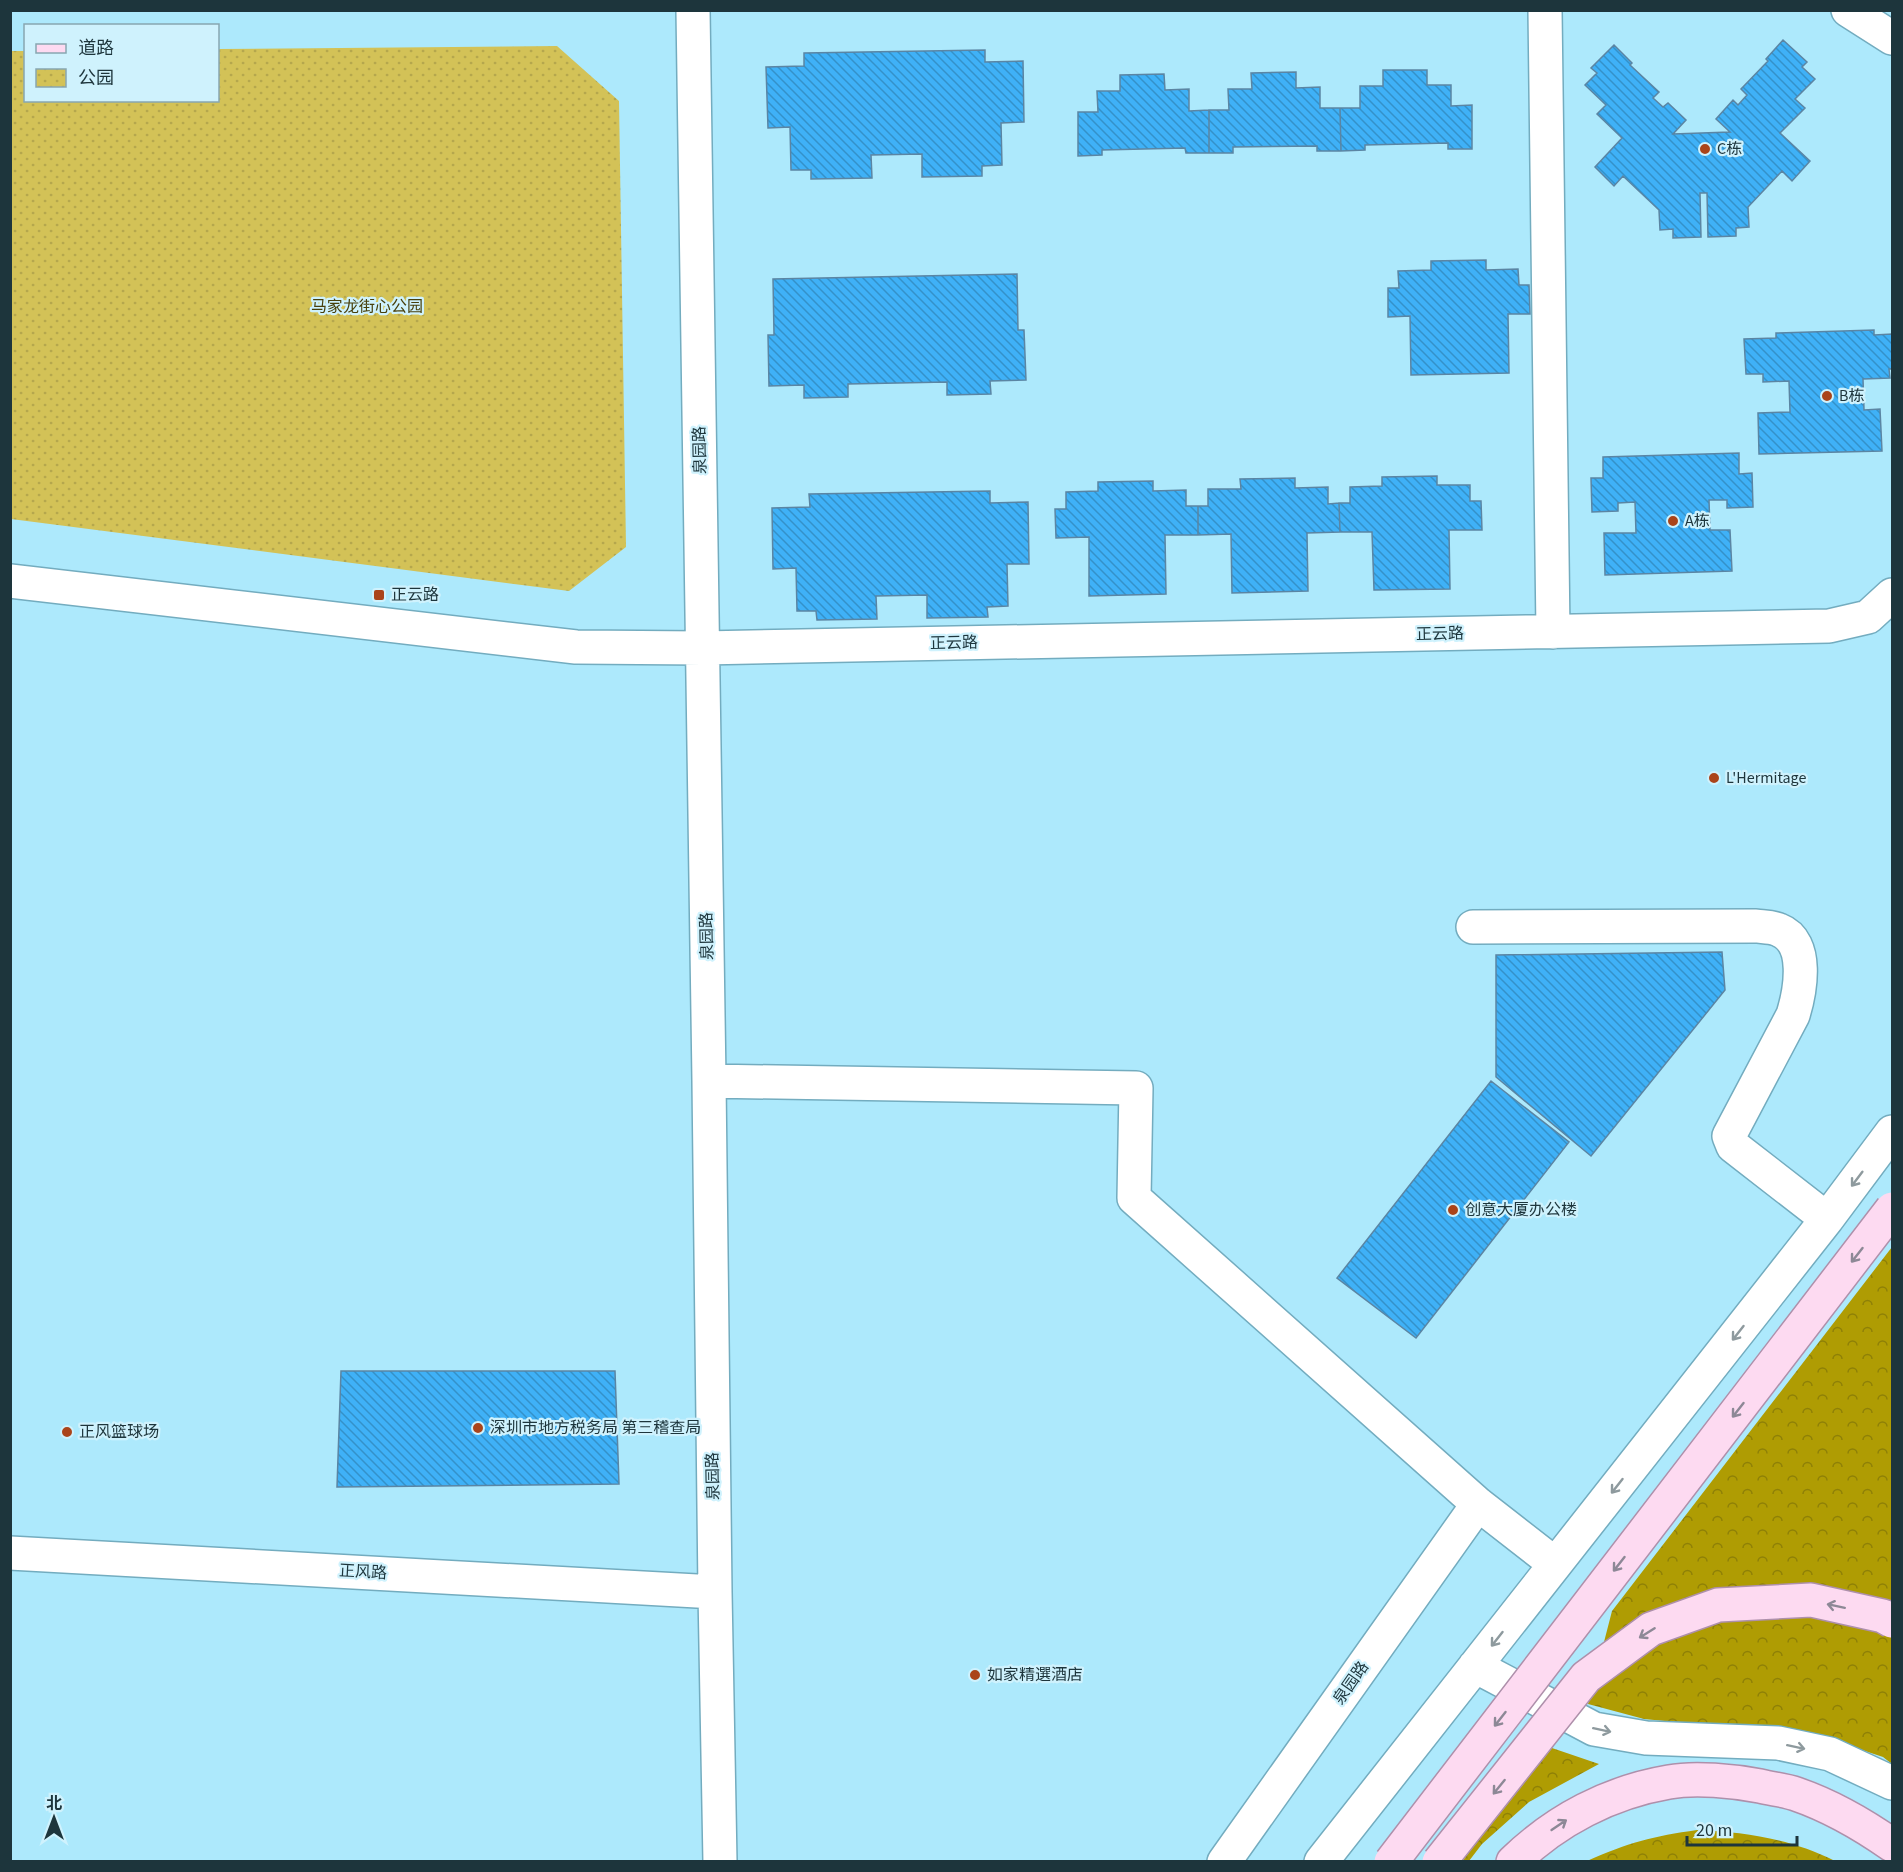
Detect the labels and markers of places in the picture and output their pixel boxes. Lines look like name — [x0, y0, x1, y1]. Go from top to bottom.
place label: C栋 — [1717, 138, 1742, 160]
marker: C栋 — [1698, 142, 1712, 156]
place label: B栋 — [1839, 385, 1864, 407]
marker: B栋 — [1820, 389, 1834, 403]
place label: A栋 — [1685, 510, 1710, 532]
marker: A栋 — [1666, 514, 1680, 528]
place label: 正云路 — [391, 584, 439, 606]
marker: 正云路 — [372, 588, 386, 602]
place label: L'Hermitage — [1726, 767, 1806, 789]
marker: L'Hermitage — [1707, 771, 1721, 785]
place label: 创意大厦办公楼 — [1465, 1199, 1577, 1221]
marker: 创意大厦办公楼 — [1446, 1203, 1460, 1217]
place label: 深圳市地方税务局 第三稽查局 — [490, 1417, 701, 1439]
place label: 正风篮球场 — [79, 1421, 159, 1443]
marker: 深圳市地方税务局 第三稽查局 — [471, 1421, 485, 1435]
marker: 正风篮球场 — [60, 1425, 74, 1439]
place label: 如家精選酒店 — [987, 1664, 1083, 1686]
marker: 如家精選酒店 — [968, 1668, 982, 1682]

